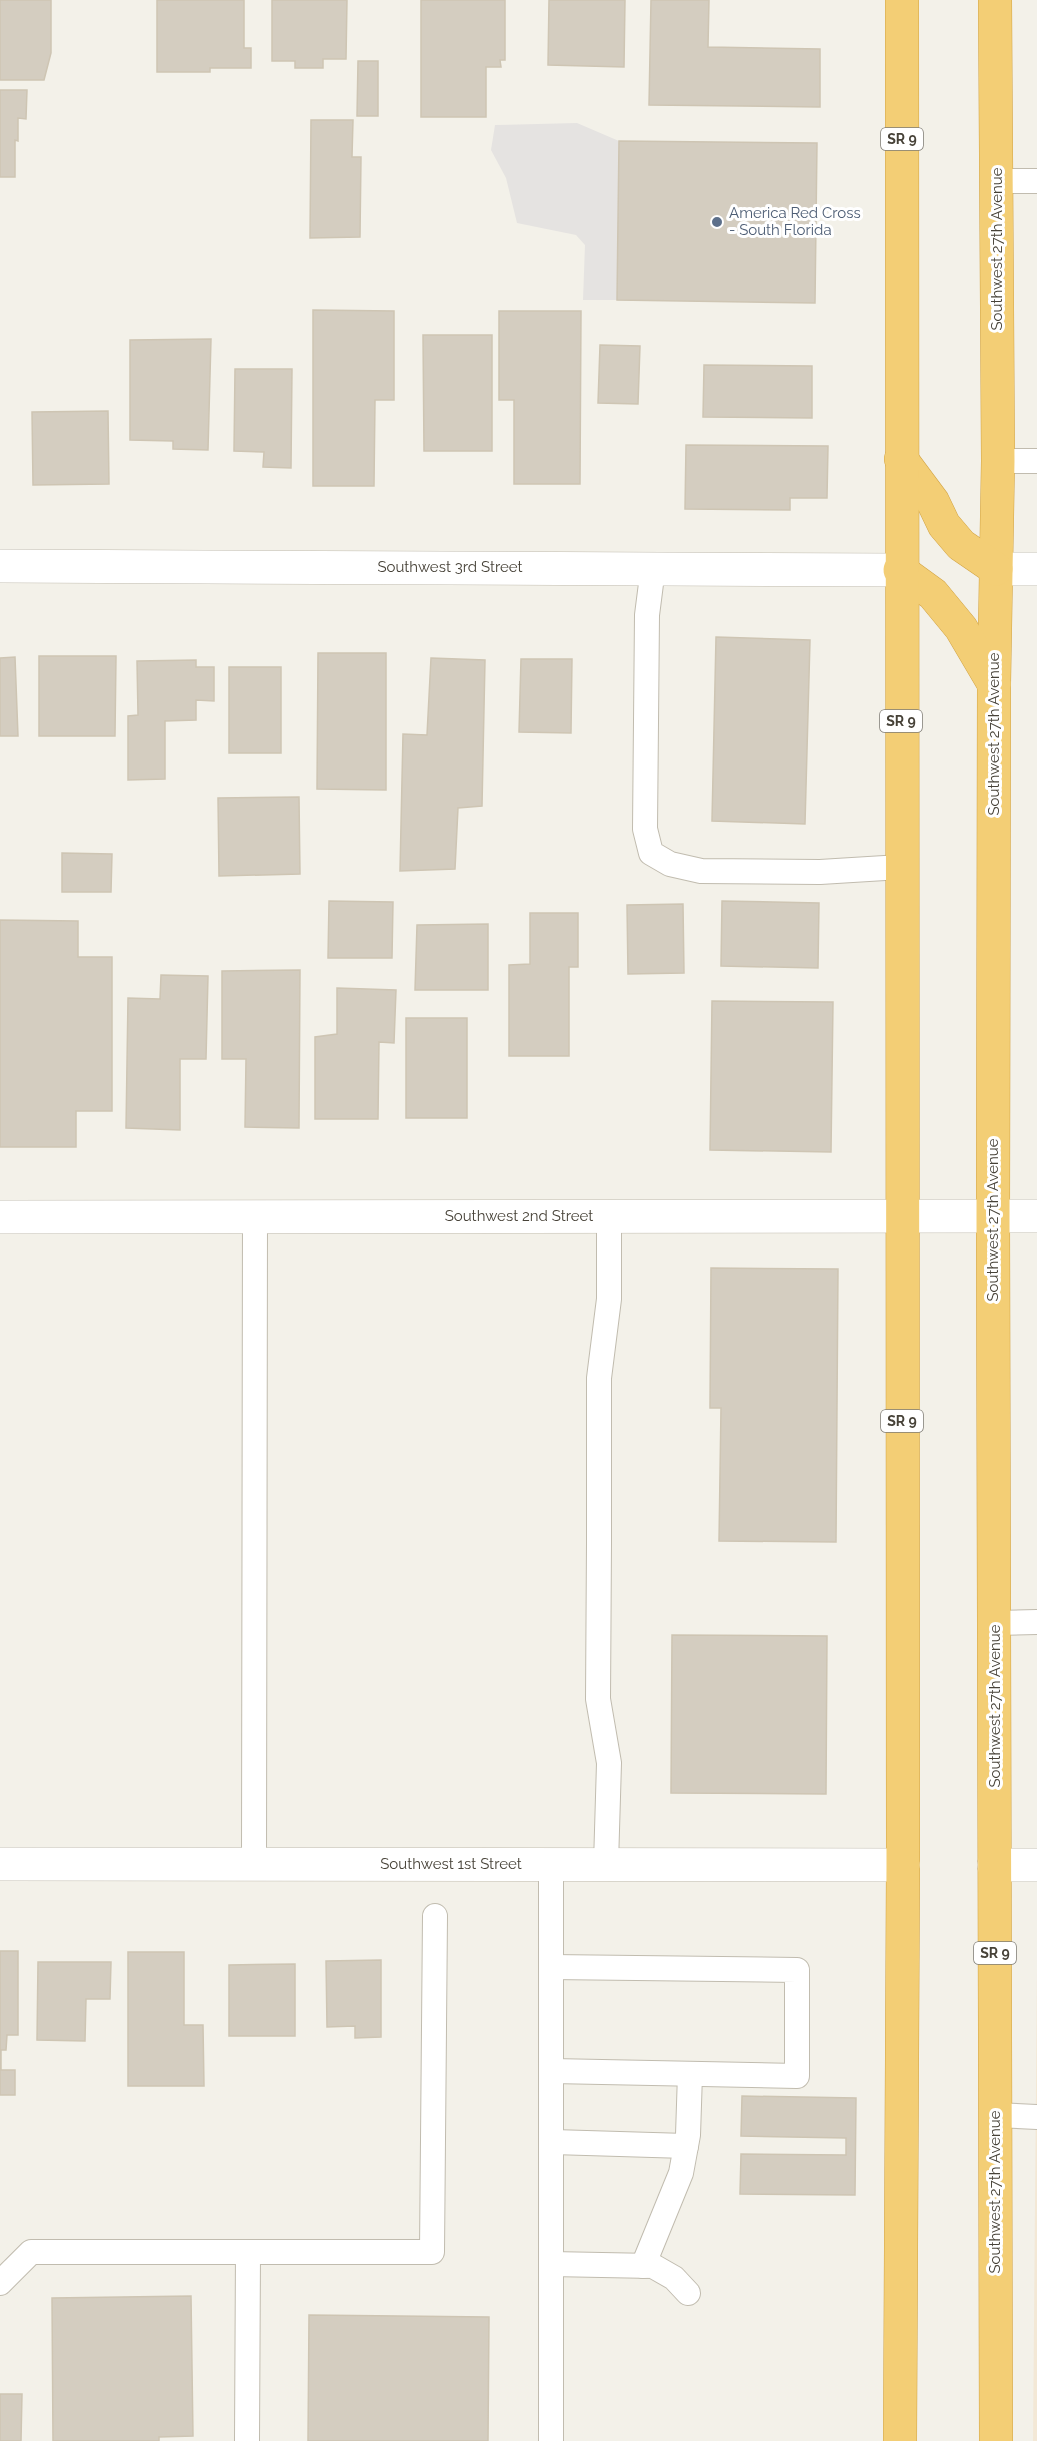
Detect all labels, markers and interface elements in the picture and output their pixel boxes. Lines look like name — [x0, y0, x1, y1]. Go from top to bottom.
road number: SR 9 — [881, 128, 923, 150]
street label: Southwest 27th Avenue — [988, 167, 1006, 330]
place label: America Red Cross - South Florida — [729, 204, 861, 239]
marker: America Red Cross - South Florida — [710, 215, 724, 229]
street label: Southwest 3rd Street — [377, 558, 523, 576]
street label: Southwest 27th Avenue — [985, 652, 1003, 815]
road number: SR 9 — [880, 710, 922, 732]
street label: Southwest 27th Avenue — [984, 1138, 1002, 1301]
street label: Southwest 2nd Street — [445, 1207, 593, 1225]
road number: SR 9 — [881, 1410, 923, 1432]
street label: Southwest 27th Avenue — [986, 1624, 1004, 1787]
street label: Southwest 1st Street — [380, 1855, 522, 1873]
road number: SR 9 — [974, 1942, 1016, 1964]
street label: Southwest 27th Avenue — [986, 2110, 1004, 2273]

